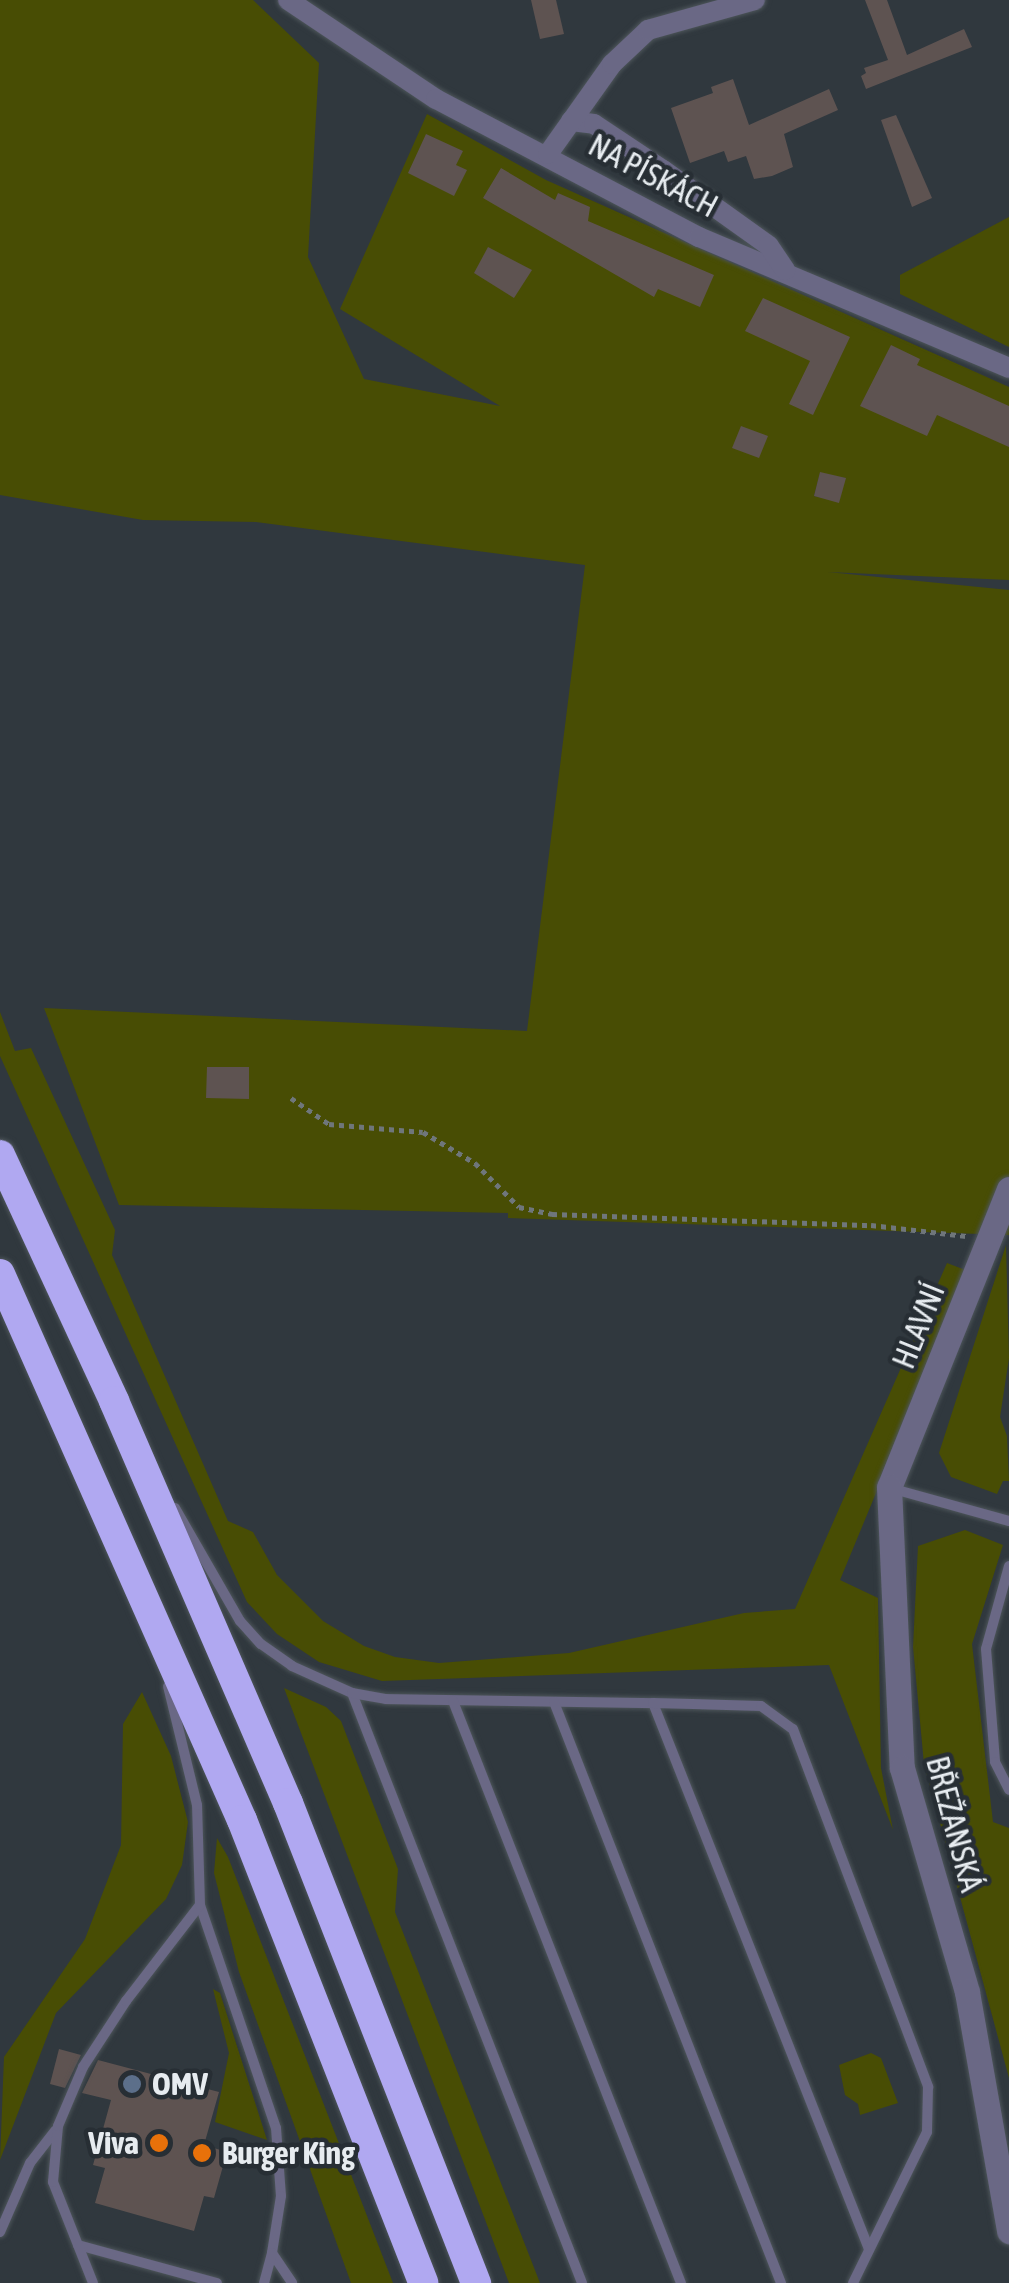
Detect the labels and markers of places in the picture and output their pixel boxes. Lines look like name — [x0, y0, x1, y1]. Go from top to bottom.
place label: OMV — [152, 2065, 208, 2103]
marker: OMV — [121, 2073, 143, 2095]
place label: Viva — [88, 2124, 139, 2162]
marker: Viva — [148, 2132, 170, 2154]
place label: Burger King — [222, 2134, 355, 2172]
marker: Burger King — [191, 2142, 213, 2164]

